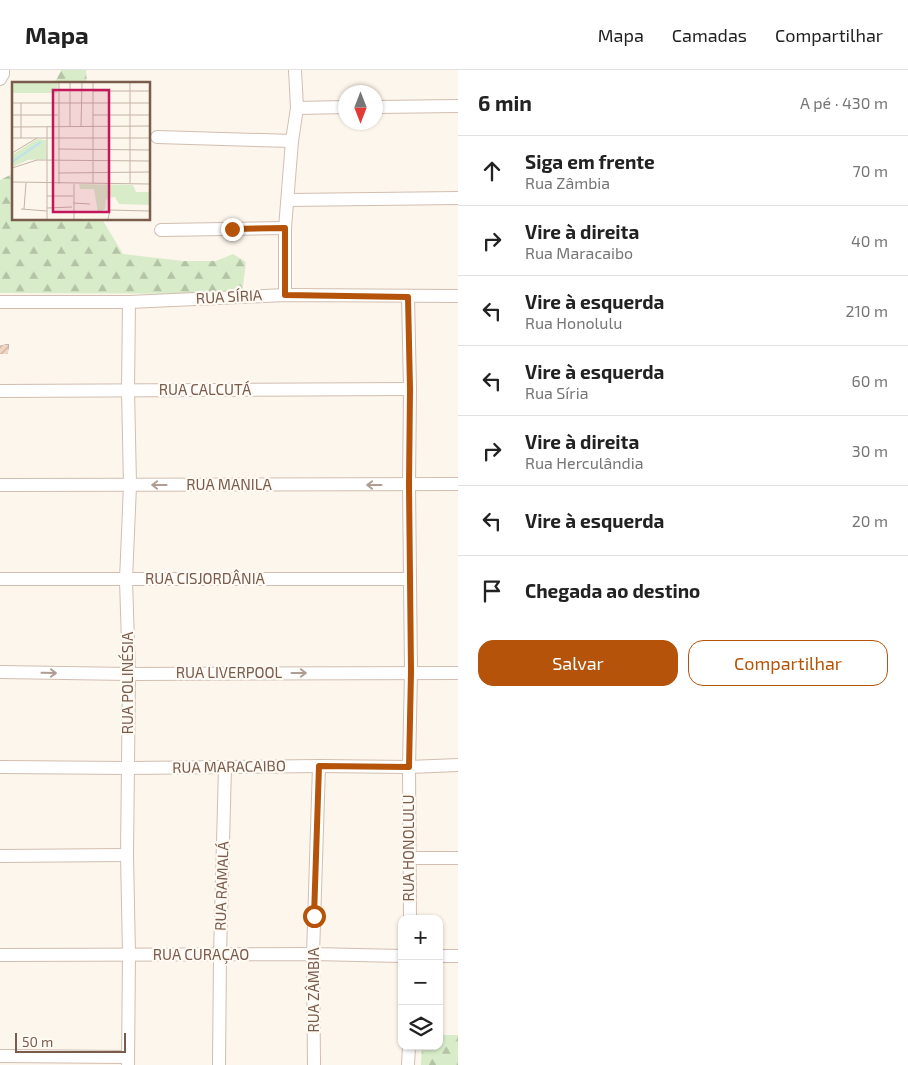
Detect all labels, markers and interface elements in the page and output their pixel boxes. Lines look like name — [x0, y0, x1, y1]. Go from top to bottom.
text: Mapa — [25, 20, 89, 49]
text: Mapa — [598, 24, 644, 46]
text: Camadas — [672, 24, 747, 46]
text: Compartilhar — [775, 24, 883, 46]
inset map — [12, 82, 150, 220]
north arrow — [338, 85, 383, 130]
text: 6 min — [478, 90, 532, 115]
text: A pé · 430 m — [800, 93, 888, 112]
text: Siga em frente — [525, 150, 655, 173]
icon: ahead — [478, 157, 506, 185]
text: 70 m — [853, 161, 888, 180]
text: Rua Zâmbia — [525, 173, 610, 192]
route end — [221, 218, 244, 241]
text: Vire à direita — [525, 220, 639, 243]
icon: right — [478, 227, 506, 255]
text: 40 m — [851, 231, 888, 250]
text: Rua Maracaibo — [525, 243, 633, 262]
street label: RUA SÍRIA — [195, 285, 263, 307]
text: Vire à esquerda — [525, 290, 664, 313]
icon: left — [478, 297, 506, 325]
text: 210 m — [845, 301, 888, 320]
text: Rua Honolulu — [525, 313, 622, 332]
text: Vire à esquerda — [525, 360, 664, 383]
icon: left — [478, 367, 506, 395]
text: 60 m — [852, 371, 888, 390]
street label: RUA CALCUTÁ — [159, 380, 252, 398]
text: Rua Síria — [525, 383, 589, 402]
text: Vire à direita — [525, 430, 639, 453]
icon: right — [478, 437, 506, 465]
text: 30 m — [852, 441, 888, 460]
text: Rua Herculândia — [525, 453, 644, 472]
street label: RUA MANILA — [186, 475, 272, 493]
one-way arrow — [152, 480, 168, 490]
one-way arrow — [367, 480, 383, 490]
icon: left — [478, 507, 506, 535]
text: Vire à esquerda — [525, 509, 664, 532]
text: 20 m — [852, 511, 888, 530]
street label: RUA CISJORDÂNIA — [145, 569, 266, 587]
icon: arrive — [478, 577, 506, 605]
text: Chegada ao destino — [525, 579, 700, 602]
street label: RUA POLINÉSIA — [118, 631, 136, 734]
button: Salvar — [478, 640, 678, 686]
button: Compartilhar — [688, 640, 888, 686]
street label: RUA LIVERPOOL — [176, 663, 283, 681]
one-way arrow — [40, 668, 56, 678]
one-way arrow — [290, 668, 306, 678]
street label: RUA MARACAIBO — [172, 756, 286, 776]
street label: RUA HONOLULU — [399, 794, 417, 902]
street label: RUA RAMALÁ — [210, 840, 232, 931]
route start — [303, 905, 326, 928]
map controls — [398, 915, 443, 1050]
button: + — [398, 915, 443, 960]
street label: RUA CURAÇAO — [153, 945, 249, 964]
street label: RUA ZÂMBIA — [304, 947, 322, 1033]
button: − — [398, 960, 443, 1005]
button: layers — [398, 1005, 443, 1050]
scale bar — [15, 1030, 126, 1053]
text: 50 m — [22, 1033, 53, 1050]

